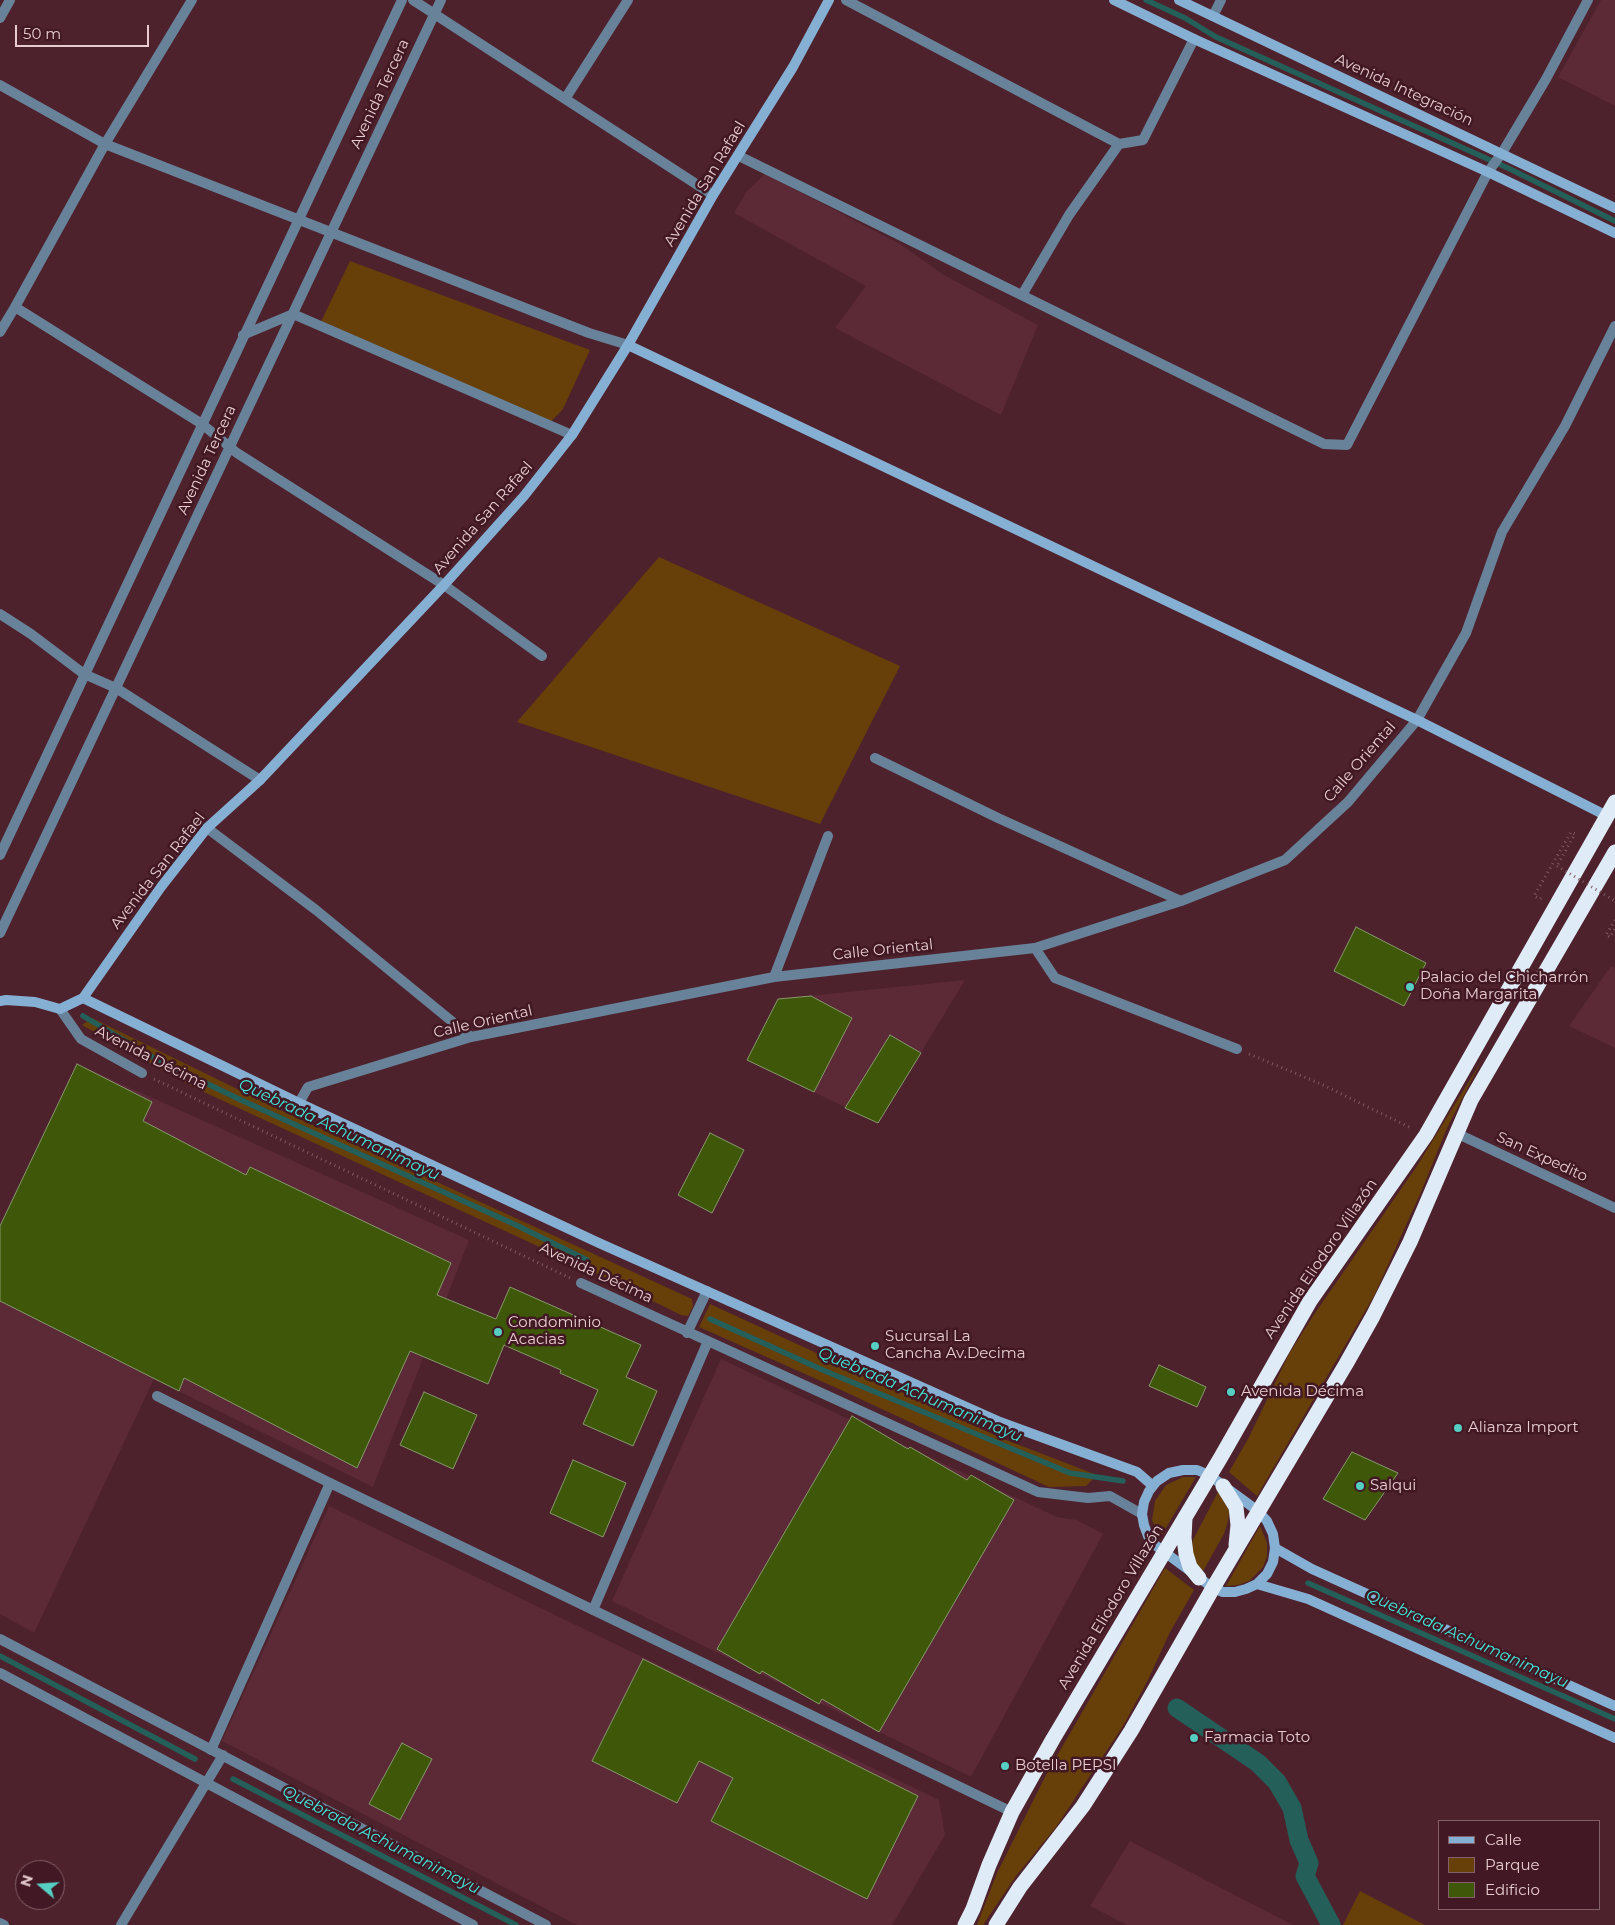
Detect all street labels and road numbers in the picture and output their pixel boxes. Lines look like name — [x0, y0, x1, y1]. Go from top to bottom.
street label: Avenida Tercera — [347, 36, 413, 152]
street label: Avenida Integración — [1332, 50, 1476, 130]
street label: Avenida San Rafael — [660, 118, 750, 250]
street label: Avenida Tercera — [174, 402, 240, 518]
street label: Avenida San Rafael — [429, 458, 537, 578]
street label: Calle Oriental — [1320, 718, 1400, 806]
street label: Avenida San Rafael — [107, 809, 209, 933]
street label: Calle Oriental — [832, 936, 934, 964]
street label: Calle Oriental — [432, 1002, 534, 1042]
street label: Avenida Décima — [92, 1022, 210, 1094]
street label: San Expedito — [1494, 1128, 1590, 1186]
street label: Avenida Eliodoro Villazón — [1261, 1176, 1381, 1342]
street label: Avenida Décima — [536, 1239, 656, 1307]
street label: Avenida Eliodoro Villazón — [1055, 1521, 1167, 1693]

